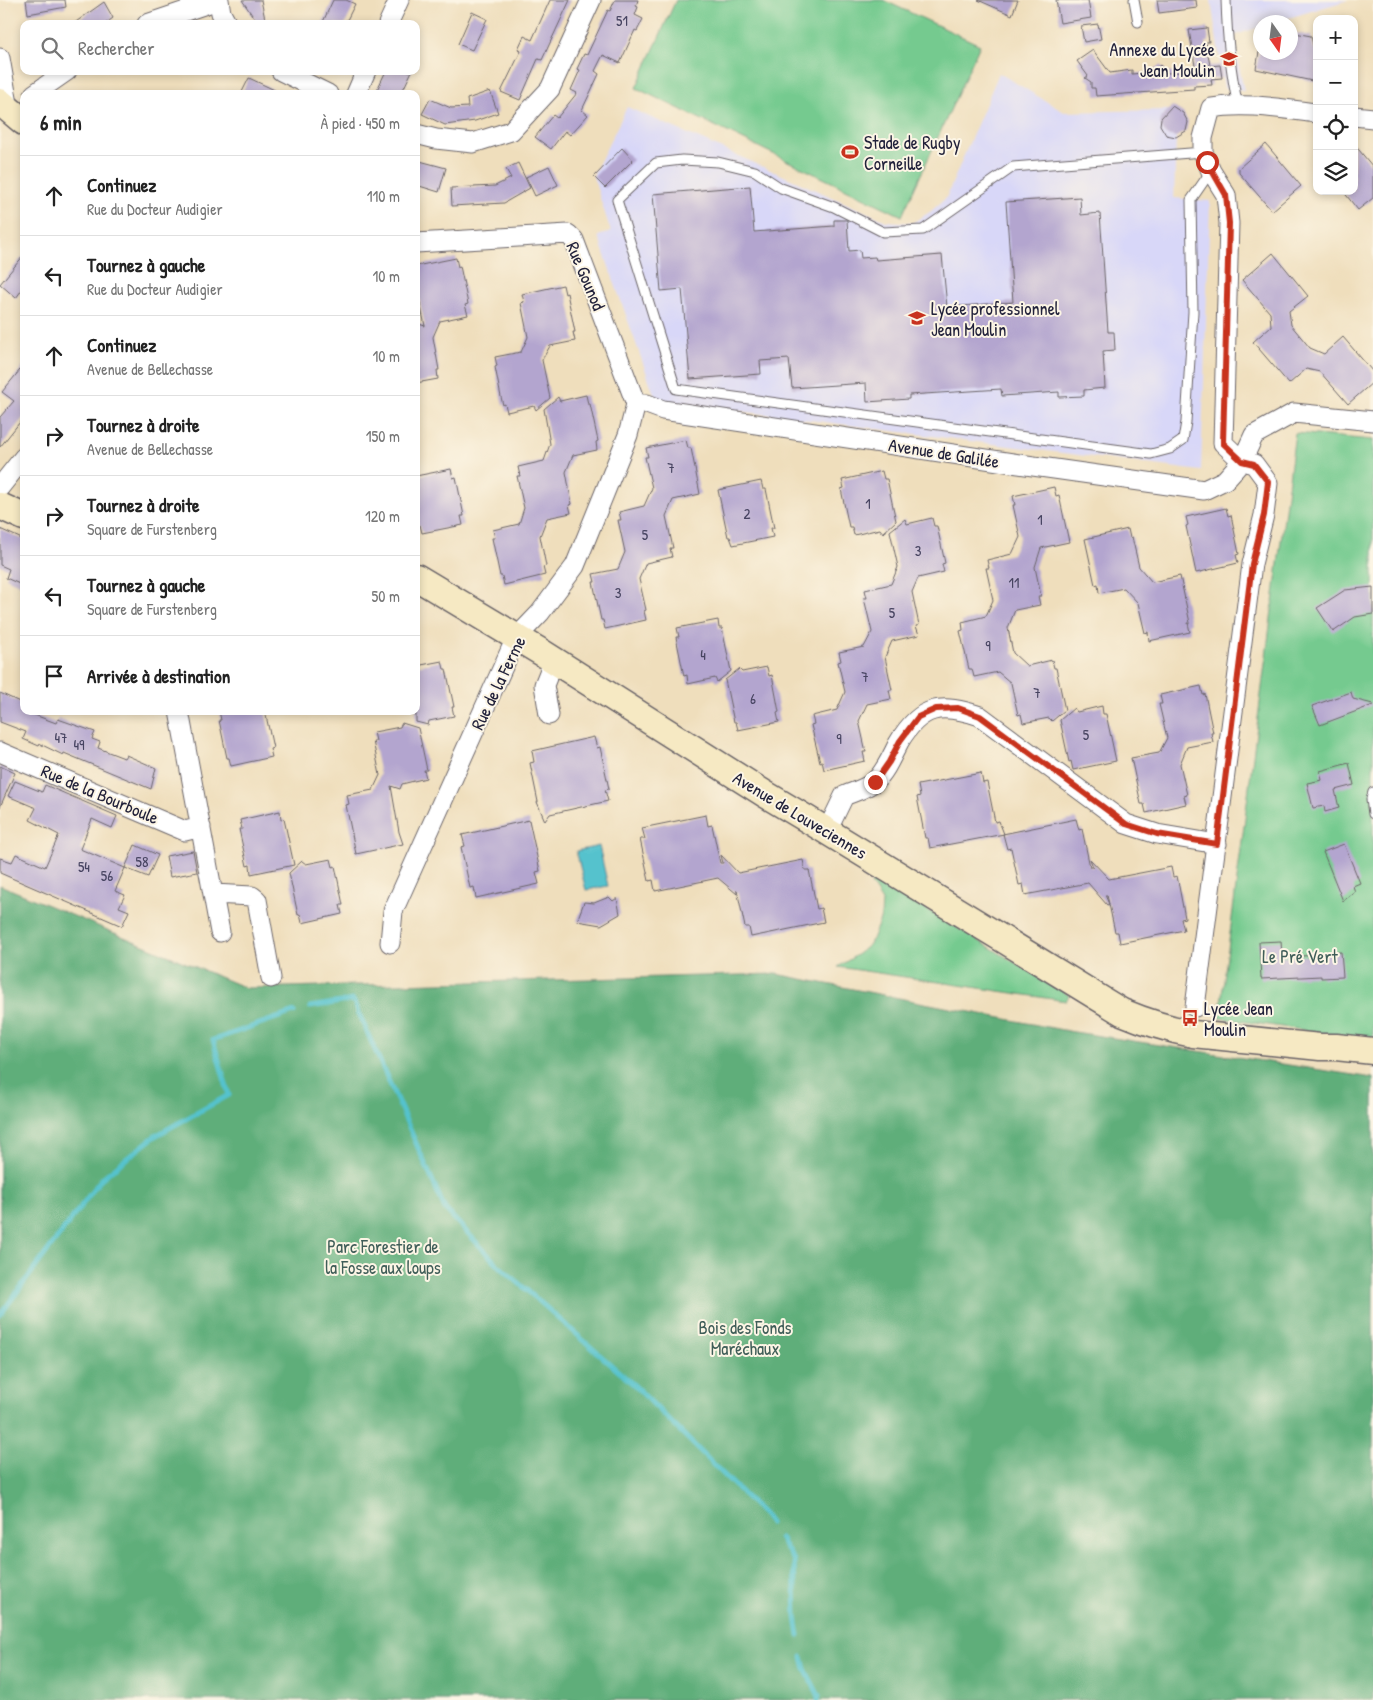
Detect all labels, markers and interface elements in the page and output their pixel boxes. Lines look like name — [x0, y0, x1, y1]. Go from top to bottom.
house number: 51 — [616, 10, 628, 31]
north arrow — [1253, 15, 1298, 60]
map controls — [1313, 15, 1358, 195]
button: + — [1313, 15, 1358, 60]
search box — [20, 20, 420, 75]
icon: search — [38, 34, 66, 62]
text: Rechercher — [78, 35, 155, 61]
place label: Annexe du Lycée Jean Moulin — [1109, 37, 1215, 83]
school or university icon: Annexe du Lycée Jean Moulin — [1219, 49, 1239, 69]
button: − — [1313, 60, 1358, 105]
button: locate — [1313, 105, 1358, 150]
text: 6 min — [40, 108, 82, 137]
text: À pied · 450 m — [320, 112, 400, 134]
place label: Stade de Rugby Corneille — [864, 130, 961, 176]
sports icon: Stade de Rugby Corneille — [840, 142, 860, 162]
button: layers — [1313, 150, 1358, 195]
route start — [1196, 151, 1219, 174]
text: Continuez — [87, 172, 156, 198]
icon: ahead — [40, 182, 68, 210]
text: 110 m — [367, 185, 400, 207]
text: Rue du Docteur Audigier — [87, 198, 223, 220]
street label: Rue Gounod — [560, 238, 612, 314]
text: Tournez à gauche — [87, 252, 205, 278]
icon: left — [40, 262, 68, 290]
text: 10 m — [372, 265, 400, 287]
text: Rue du Docteur Audigier — [87, 278, 223, 300]
place label: Lycée professionnel Jean Moulin — [931, 296, 1060, 342]
school or university icon: Lycée professionnel Jean Moulin — [907, 308, 927, 328]
text: Continuez — [87, 332, 156, 358]
icon: ahead — [40, 342, 68, 370]
text: 10 m — [372, 345, 400, 367]
text: Avenue de Bellechasse — [87, 358, 213, 380]
text: Tournez à droite — [87, 412, 200, 438]
icon: right — [40, 422, 68, 450]
text: 150 m — [366, 425, 400, 447]
street label: Avenue de Galilée — [887, 432, 1001, 474]
text: Avenue de Bellechasse — [87, 438, 213, 460]
house number: 7 — [667, 457, 675, 478]
text: Tournez à droite — [87, 492, 200, 518]
house number: 1 — [865, 493, 871, 514]
icon: right — [40, 502, 68, 530]
house number: 2 — [743, 503, 751, 524]
text: 120 m — [365, 505, 400, 527]
house number: 1 — [1037, 509, 1043, 530]
text: Square de Furstenberg — [87, 518, 217, 540]
house number: 5 — [642, 524, 649, 545]
house number: 3 — [915, 540, 922, 561]
text: Tournez à gauche — [87, 572, 205, 598]
house number: 11 — [1009, 572, 1019, 593]
icon: left — [40, 582, 68, 610]
house number: 3 — [615, 582, 622, 603]
text: 50 m — [372, 585, 400, 607]
text: Square de Furstenberg — [87, 598, 217, 620]
house number: 5 — [889, 602, 896, 623]
street label: Rue de la Ferme — [465, 632, 531, 734]
house number: 9 — [985, 635, 991, 656]
house number: 4 — [700, 644, 706, 665]
icon: arrive — [40, 662, 68, 690]
text: Arrivée à destination — [87, 663, 230, 689]
house number: 7 — [861, 666, 869, 687]
house number: 7 — [1033, 682, 1041, 703]
house number: 6 — [750, 688, 756, 709]
house number: 5 — [1083, 724, 1090, 745]
house number: 47 — [54, 727, 68, 748]
house number: 9 — [836, 728, 842, 749]
house number: 49 — [73, 734, 85, 755]
street label: Rue de la Bourboule — [37, 758, 163, 830]
street label: Avenue de Louveciennes — [728, 765, 872, 865]
route end — [864, 771, 887, 794]
house number: 58 — [136, 851, 148, 872]
house number: 54 — [78, 856, 90, 877]
house number: 56 — [101, 865, 113, 886]
park label: Le Pré Vert — [1262, 944, 1338, 969]
place label: Lycée Jean Moulin — [1204, 996, 1273, 1042]
bus stop icon: Lycée Jean Moulin — [1180, 1008, 1200, 1028]
park label: Parc Forestier de la Fosse aux loups — [325, 1234, 441, 1280]
park label: Bois des Fonds Maréchaux — [699, 1315, 791, 1361]

